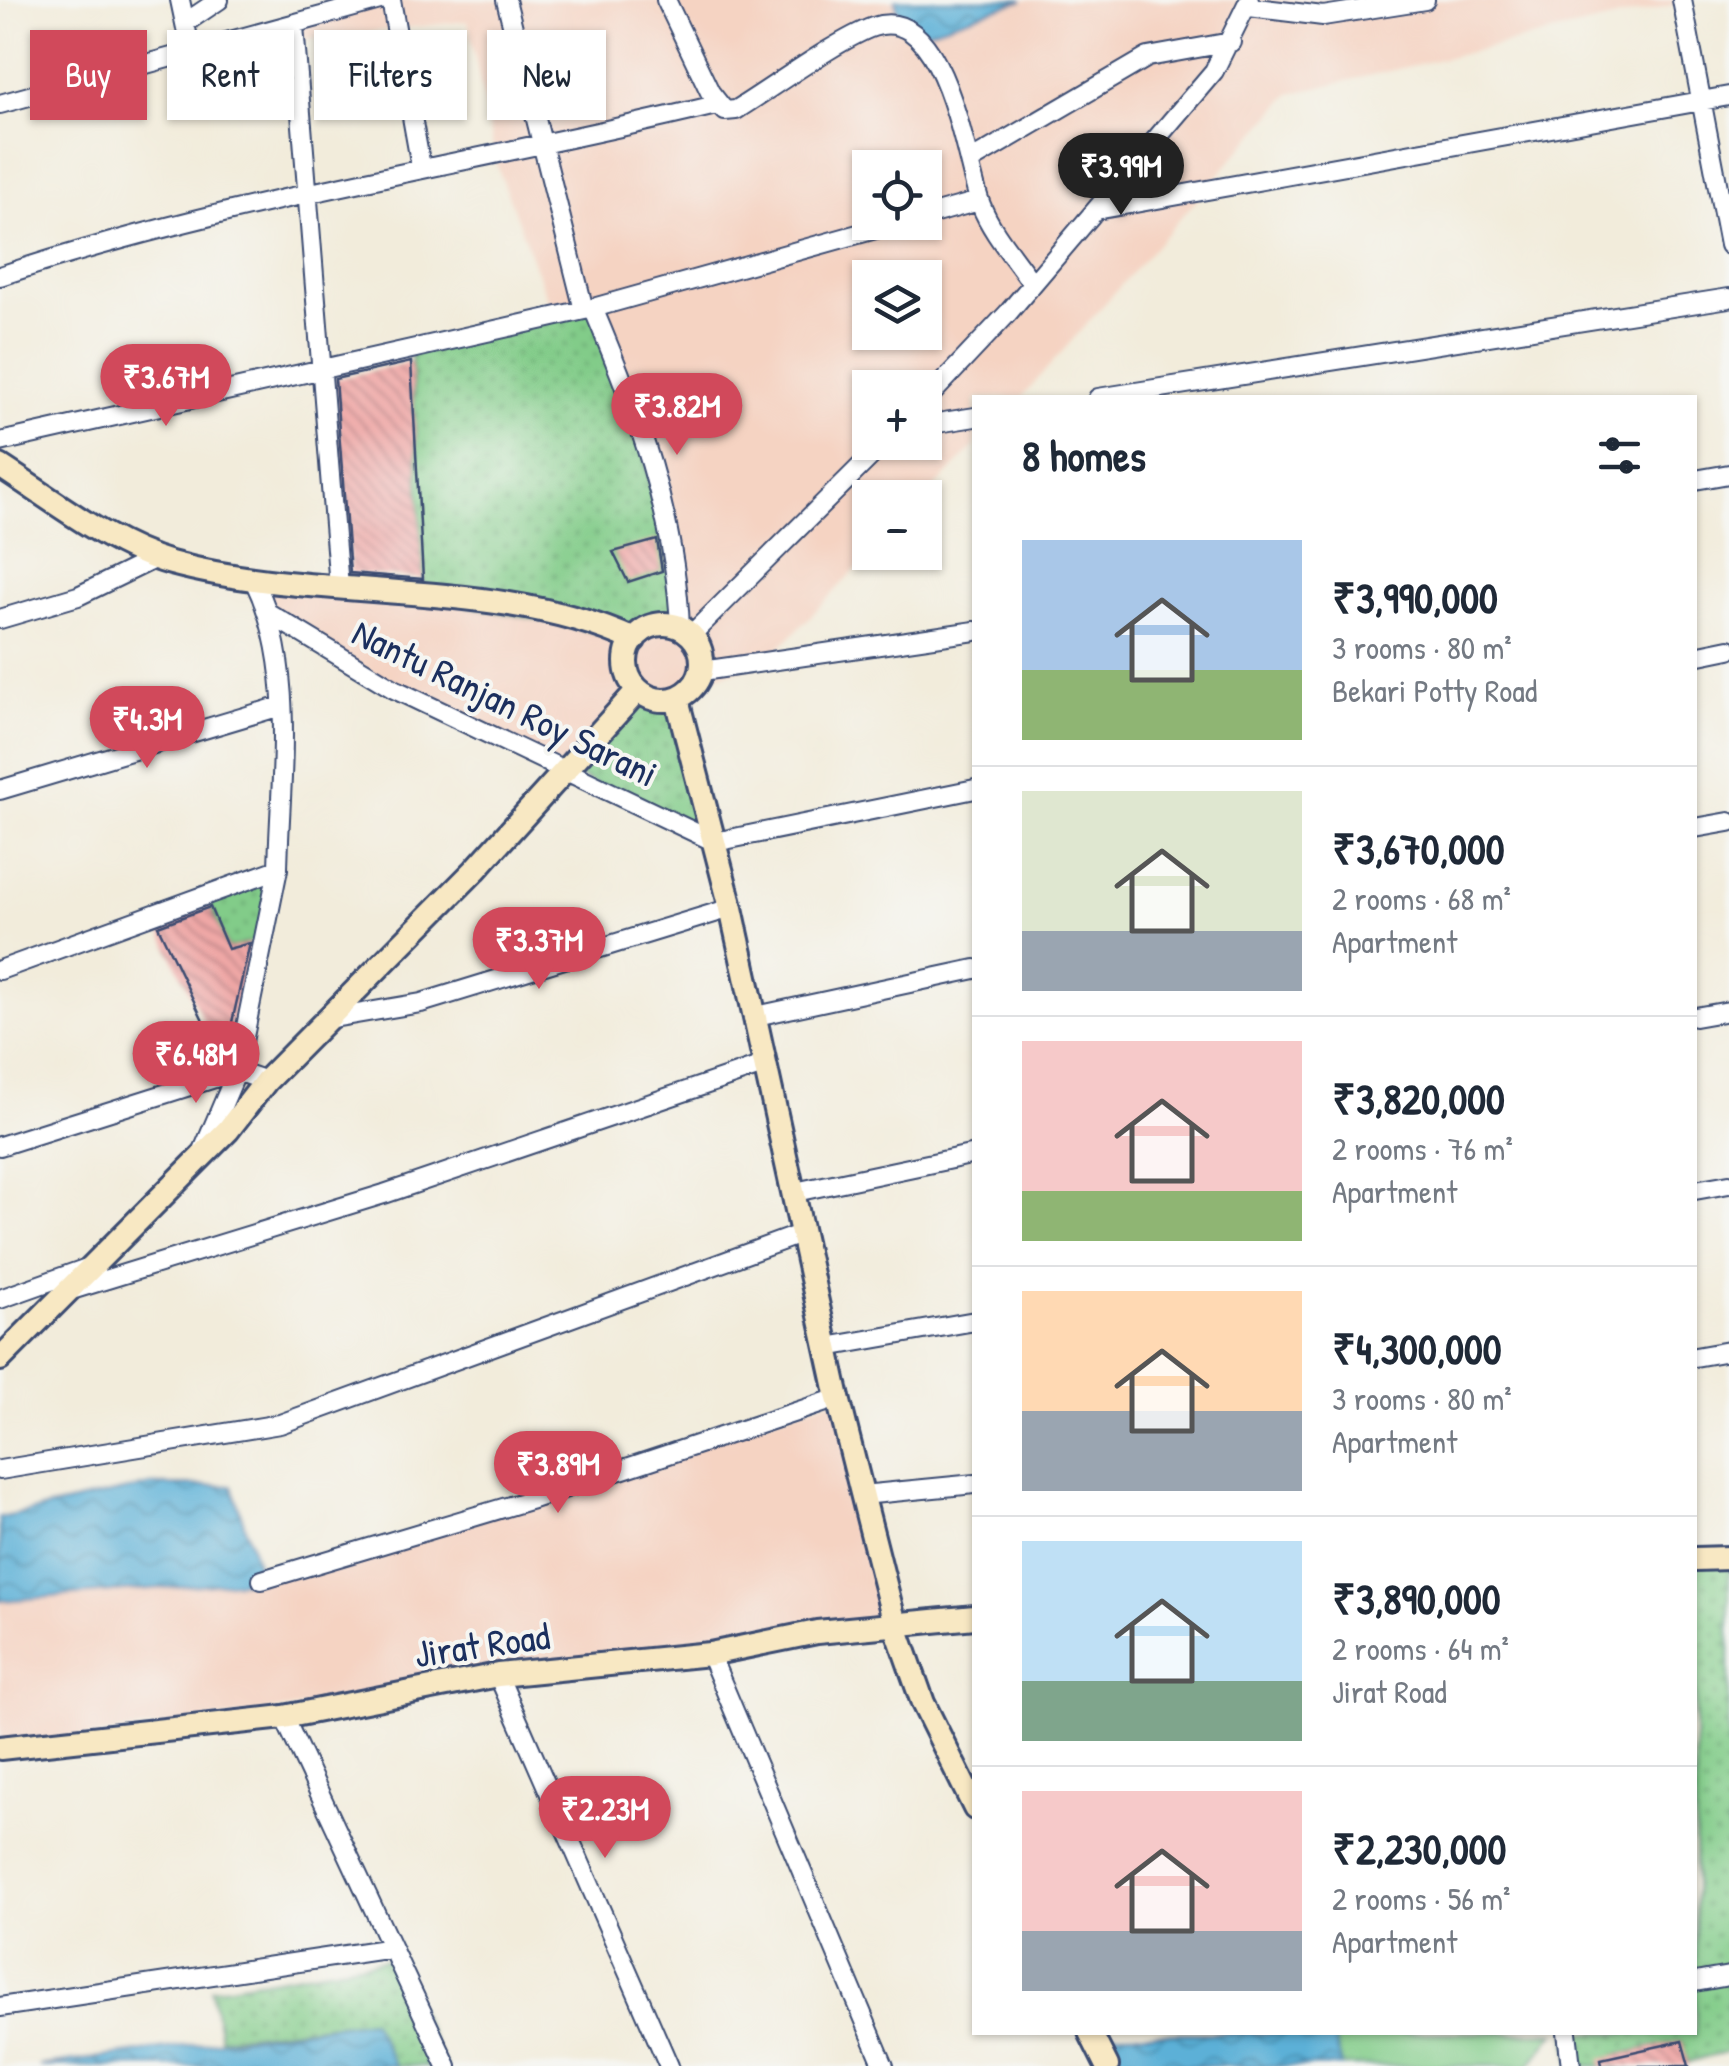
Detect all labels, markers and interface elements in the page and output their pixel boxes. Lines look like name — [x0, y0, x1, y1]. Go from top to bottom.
chip: Buy — [30, 30, 147, 120]
chip: Rent — [167, 30, 294, 120]
chip: Filters — [314, 30, 467, 120]
chip: New — [487, 30, 606, 120]
pin: ₹3.99M — [1040, 133, 1202, 218]
text: ₹3.99M — [1080, 144, 1162, 187]
map controls — [852, 150, 942, 570]
button: locate — [852, 150, 942, 240]
button: layers — [852, 260, 942, 350]
pin: ₹3.67M — [85, 344, 247, 429]
text: ₹3.67M — [122, 355, 210, 398]
button: + — [852, 370, 942, 460]
pin: ₹3.82M — [596, 373, 758, 458]
text: ₹3.82M — [633, 384, 721, 427]
text: 8 homes — [1022, 427, 1146, 484]
icon: filters — [1592, 428, 1647, 483]
button: − — [852, 480, 942, 570]
text: ₹3,990,000 — [1332, 569, 1498, 626]
icon: home — [1102, 580, 1222, 700]
street label: Nantu Ranjan Roy Sarani — [344, 606, 667, 799]
text: 3 rooms · 80 m² — [1332, 626, 1512, 669]
text: Bekari Potty Road — [1332, 669, 1537, 712]
pin: ₹4.3M — [77, 686, 217, 771]
text: ₹4.3M — [112, 697, 182, 740]
text: ₹3,670,000 — [1332, 820, 1505, 877]
icon: home — [1102, 831, 1222, 951]
text: 2 rooms · 68 m² — [1332, 877, 1511, 920]
pin: ₹3.37M — [458, 907, 620, 992]
text: ₹3.37M — [495, 918, 583, 961]
text: Apartment — [1332, 920, 1457, 963]
pin: ₹6.48M — [115, 1021, 277, 1106]
text: ₹6.48M — [155, 1032, 237, 1075]
text: ₹3,820,000 — [1332, 1070, 1505, 1127]
icon: home — [1102, 1081, 1222, 1201]
text: 2 rooms · 76 m² — [1332, 1127, 1513, 1170]
text: Apartment — [1332, 1170, 1457, 1213]
text: ₹4,300,000 — [1332, 1320, 1502, 1377]
icon: home — [1102, 1331, 1222, 1451]
text: 3 rooms · 80 m² — [1332, 1377, 1512, 1420]
text: Apartment — [1332, 1420, 1457, 1463]
pin: ₹3.89M — [477, 1431, 639, 1516]
text: ₹3.89M — [516, 1442, 600, 1485]
text: ₹3,890,000 — [1332, 1570, 1501, 1627]
icon: home — [1102, 1581, 1222, 1701]
street label: Jirat Road — [411, 1609, 553, 1679]
text: 2 rooms · 64 m² — [1332, 1627, 1509, 1670]
text: Jirat Road — [1332, 1670, 1447, 1713]
pin: ₹2.23M — [524, 1776, 686, 1861]
text: ₹2.23M — [561, 1787, 649, 1830]
text: ₹2,230,000 — [1332, 1820, 1506, 1877]
icon: home — [1102, 1831, 1222, 1951]
text: 2 rooms · 56 m² — [1332, 1877, 1510, 1920]
text: Apartment — [1332, 1920, 1457, 1963]

